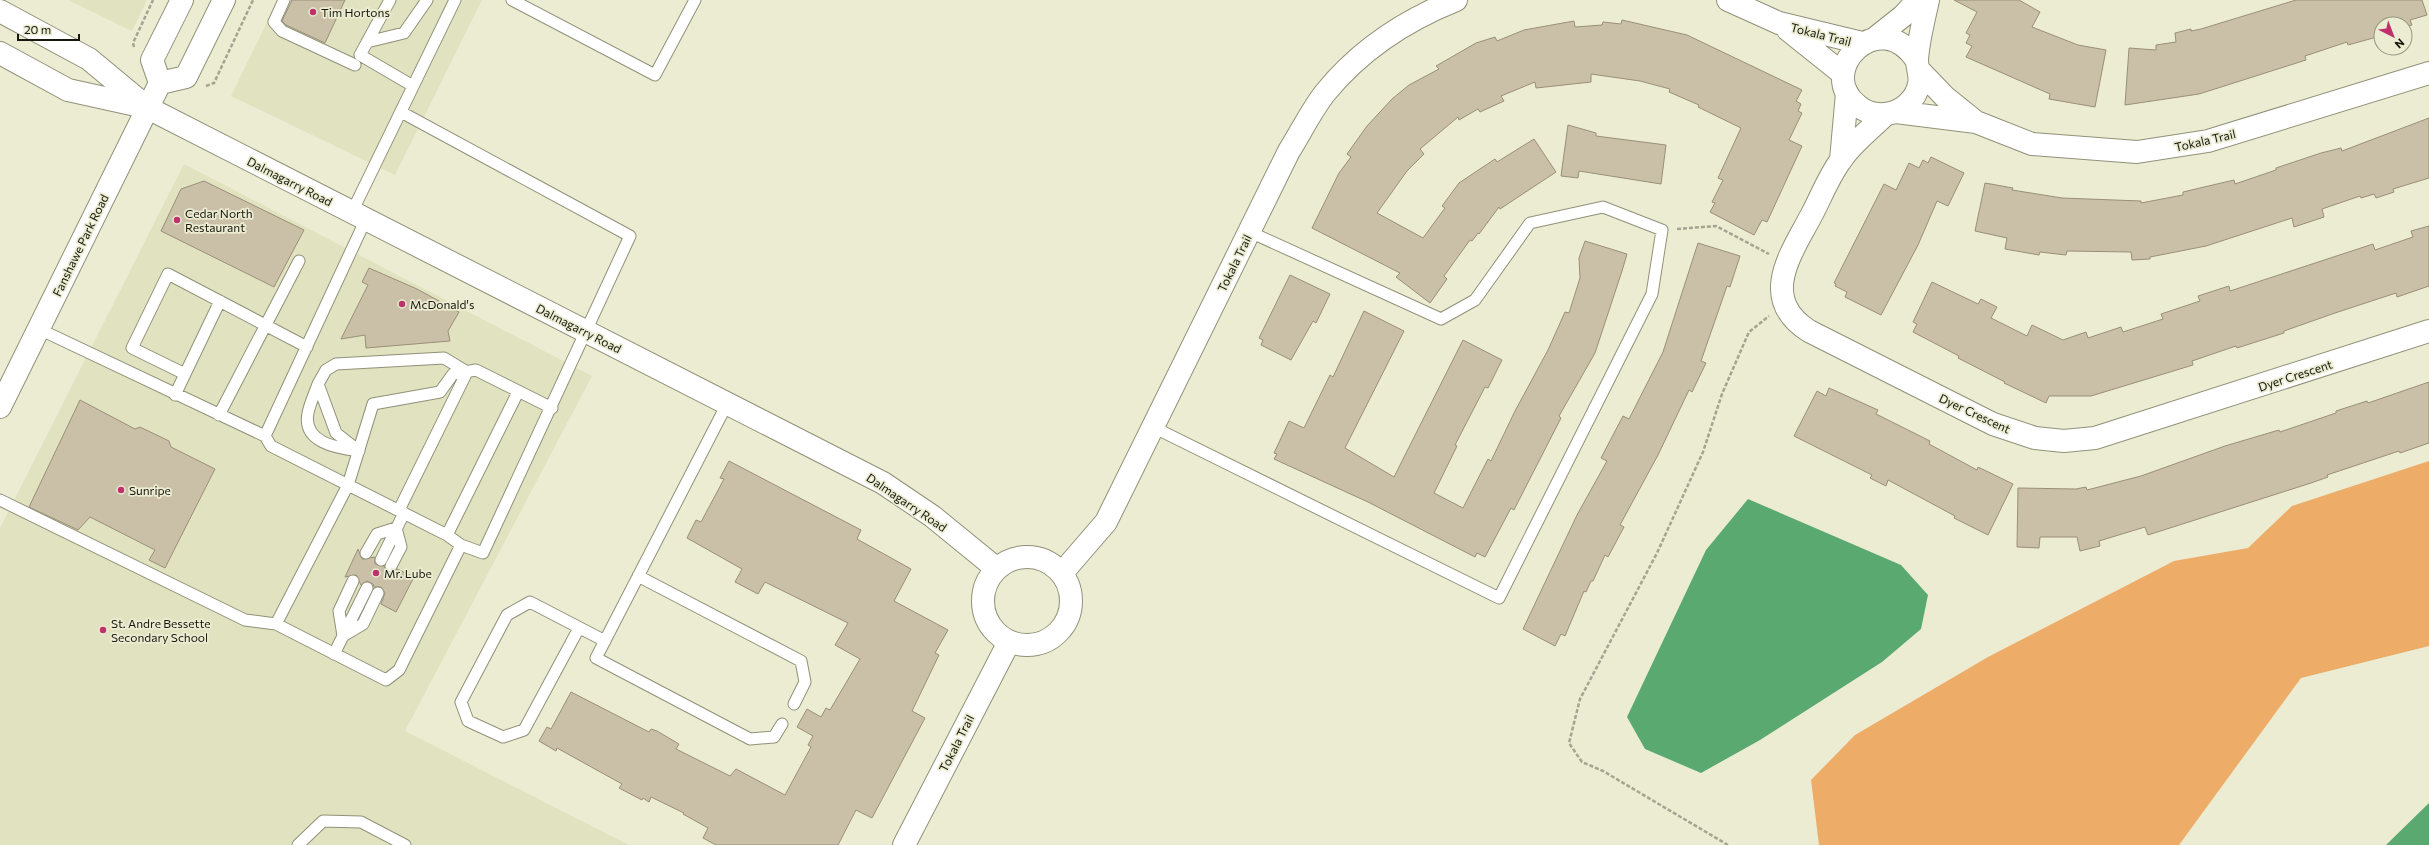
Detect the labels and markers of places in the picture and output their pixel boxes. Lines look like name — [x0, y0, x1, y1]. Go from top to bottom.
place label: Tim Hortons — [321, 5, 390, 19]
marker: Tim Hortons — [308, 7, 318, 17]
place label: Cedar North Restaurant — [185, 206, 253, 234]
marker: Cedar North Restaurant — [172, 215, 182, 225]
place label: McDonald's — [410, 297, 474, 311]
marker: McDonald's — [397, 299, 407, 309]
place label: Sunripe — [129, 483, 171, 497]
marker: Sunripe — [116, 485, 126, 495]
place label: Mr. Lube — [384, 566, 432, 580]
marker: Mr. Lube — [371, 568, 381, 578]
place label: St. Andre Bessette Secondary School — [111, 616, 211, 644]
marker: St. Andre Bessette Secondary School — [98, 625, 108, 635]

